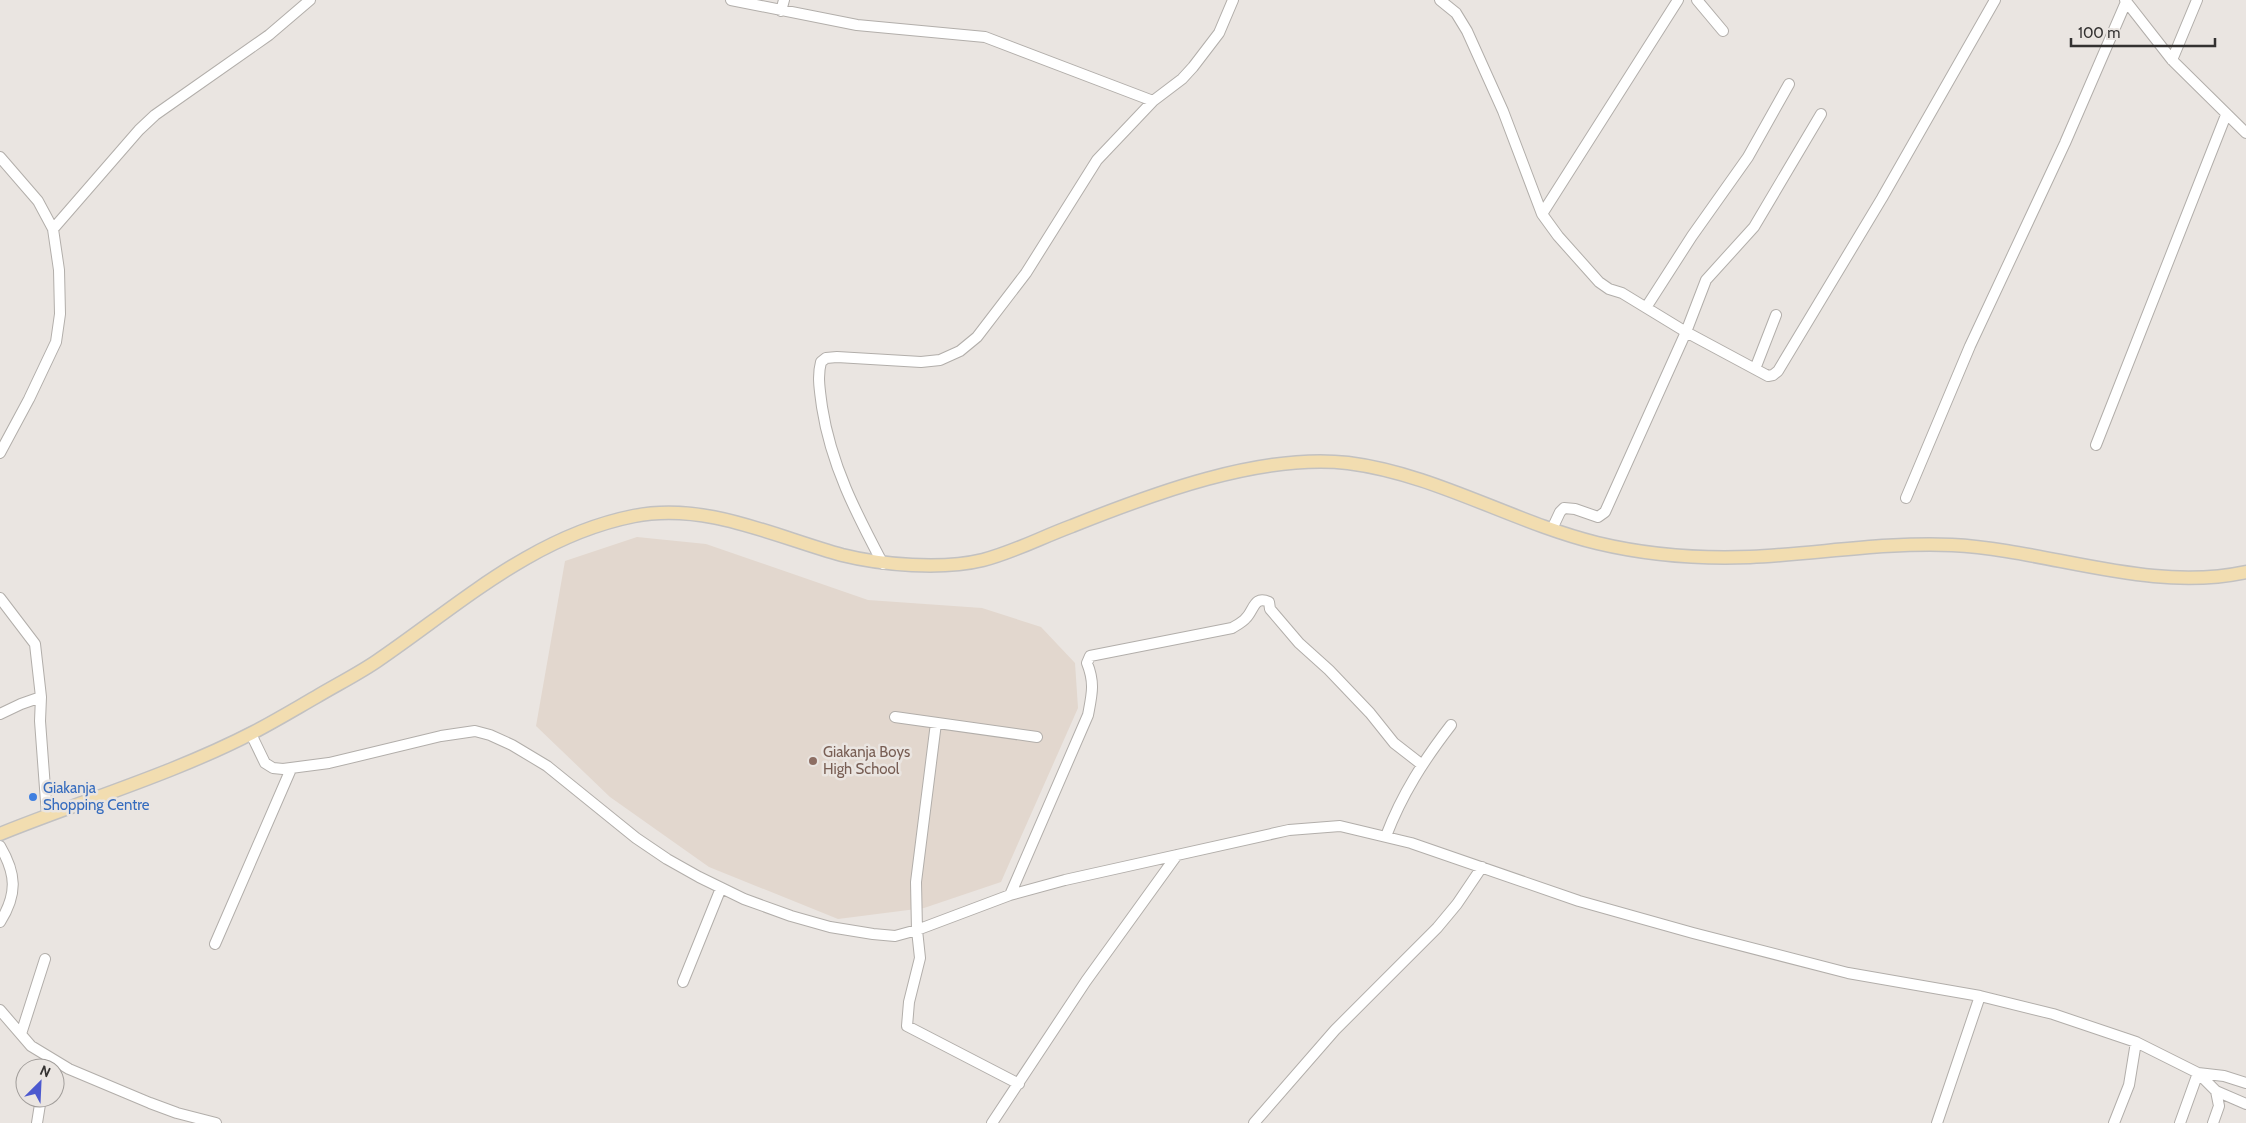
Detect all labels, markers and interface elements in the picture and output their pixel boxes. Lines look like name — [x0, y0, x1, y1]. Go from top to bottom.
scale bar — [2071, 15, 2215, 47]
text: 100 m — [2078, 24, 2120, 42]
place label: Giakanja Boys High School — [823, 743, 910, 778]
marker: Giakanja Boys High School — [807, 755, 819, 767]
place label: Giakanja Shopping Centre — [43, 779, 150, 814]
marker: Giakanja Shopping Centre — [27, 791, 39, 803]
north arrow — [15, 1058, 65, 1108]
text: N — [37, 1061, 53, 1081]

